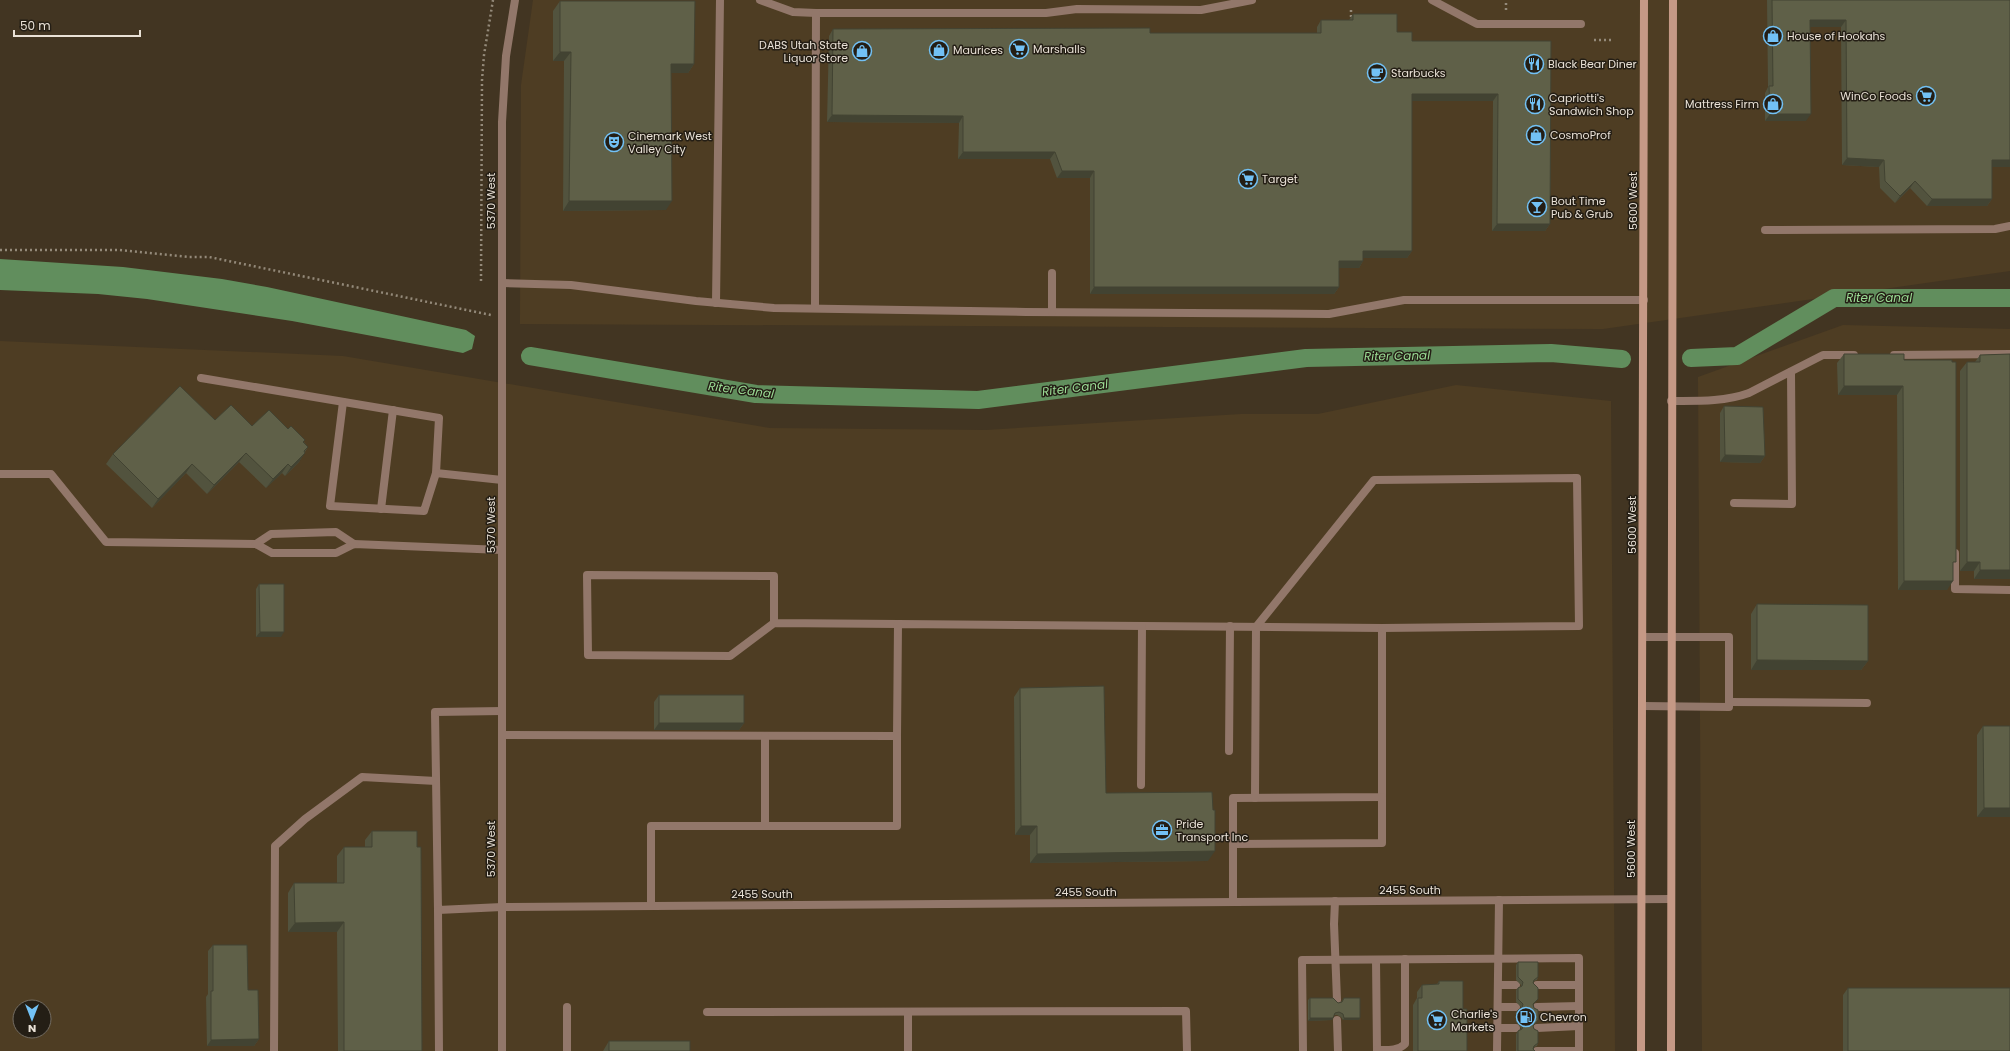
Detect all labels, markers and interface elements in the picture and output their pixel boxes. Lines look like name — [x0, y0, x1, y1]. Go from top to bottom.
scale bar — [14, 12, 140, 38]
text: 50 m — [20, 17, 51, 34]
shop icon: House of Hookahs — [1762, 25, 1784, 47]
place label: House of Hookahs — [1787, 28, 1886, 44]
place label: DABS Utah State Liquor Store — [759, 37, 848, 66]
supermarket icon: Marshalls — [1008, 38, 1030, 60]
shop icon: Maurices — [928, 39, 950, 61]
shop icon: DABS Utah State Liquor Store — [851, 40, 873, 62]
place label: Marshalls — [1033, 41, 1086, 57]
place label: Maurices — [953, 42, 1003, 58]
restaurant icon: Black Bear Diner — [1523, 53, 1545, 75]
place label: Black Bear Diner — [1548, 56, 1637, 72]
cafe icon: Starbucks — [1366, 62, 1388, 84]
place label: Starbucks — [1391, 65, 1446, 81]
supermarket icon: WinCo Foods — [1915, 85, 1937, 107]
place label: WinCo Foods — [1840, 88, 1912, 104]
place label: Capriotti's Sandwich Shop — [1549, 90, 1634, 119]
restaurant icon: Capriotti's Sandwich Shop — [1524, 93, 1546, 115]
shop icon: Mattress Firm — [1762, 93, 1784, 115]
place label: Mattress Firm — [1685, 96, 1759, 112]
shop icon: CosmoProf — [1525, 124, 1547, 146]
place label: CosmoProf — [1550, 127, 1611, 143]
place label: Cinemark West Valley City — [628, 128, 712, 157]
theatre icon: Cinemark West Valley City — [603, 131, 625, 153]
supermarket icon: Target — [1237, 168, 1259, 190]
place label: Target — [1262, 171, 1298, 187]
street label: 5600 West — [1625, 172, 1641, 230]
street label: 5370 West — [483, 173, 499, 229]
place label: Bout Time Pub & Grub — [1551, 193, 1613, 222]
bar icon: Bout Time Pub & Grub — [1526, 196, 1548, 218]
water label: Riter Canal — [1846, 289, 1912, 306]
water label: Riter Canal — [1364, 346, 1430, 365]
water label: Riter Canal — [1041, 375, 1109, 400]
water label: Riter Canal — [707, 377, 775, 402]
street label: 5600 West — [1624, 496, 1640, 554]
street label: 5370 West — [483, 497, 499, 553]
place label: Pride Transport Inc — [1176, 816, 1249, 845]
office icon: Pride Transport Inc — [1151, 819, 1173, 841]
street label: 5600 West — [1623, 820, 1639, 878]
street label: 5370 West — [483, 821, 499, 877]
street label: 2455 South — [1379, 882, 1441, 898]
street label: 2455 South — [1055, 884, 1117, 900]
street label: 2455 South — [731, 886, 793, 902]
north arrow — [12, 999, 52, 1039]
place label: Charlie's Markets — [1451, 1006, 1498, 1035]
fuel station icon: Chevron — [1515, 1006, 1537, 1028]
supermarket icon: Charlie's Markets — [1426, 1009, 1448, 1031]
place label: Chevron — [1540, 1009, 1587, 1025]
text: N — [28, 1021, 36, 1037]

